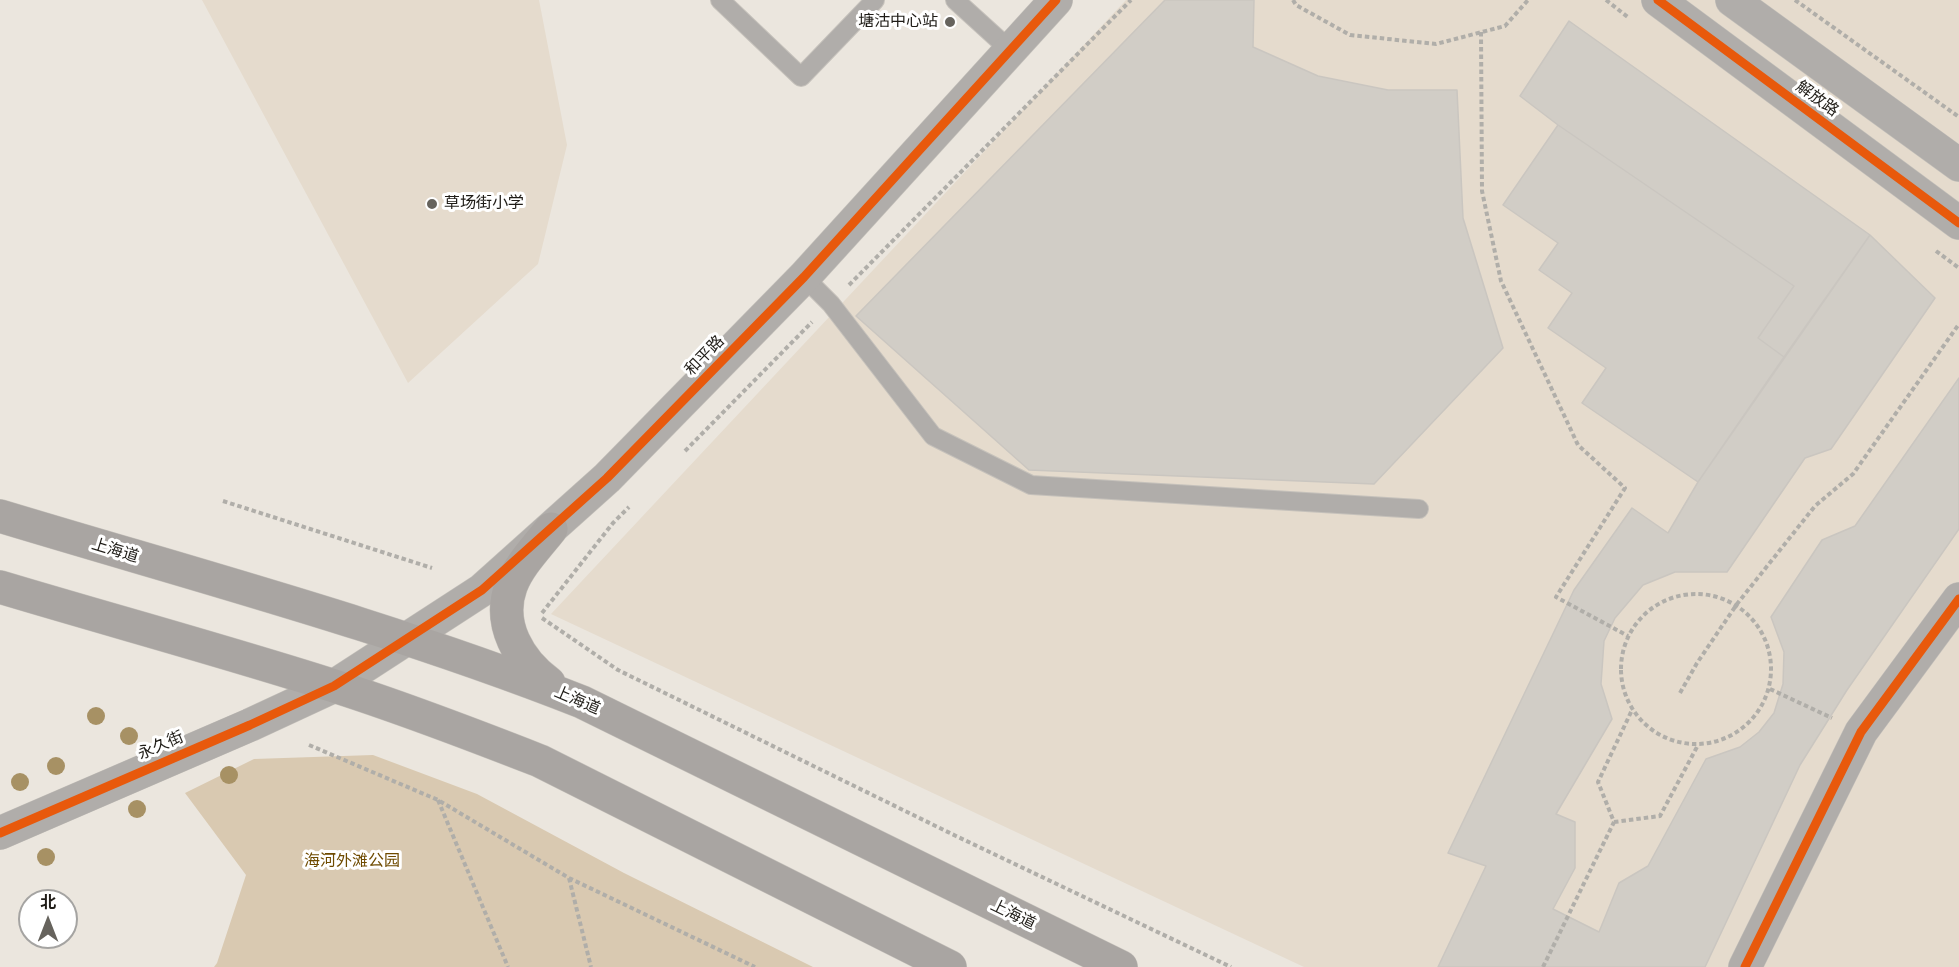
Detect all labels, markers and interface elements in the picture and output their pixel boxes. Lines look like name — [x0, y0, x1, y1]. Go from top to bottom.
place label: 塘沽中心站 — [858, 12, 938, 32]
marker: 塘沽中心站 — [943, 15, 957, 29]
street label: 解放路 — [1792, 77, 1842, 121]
place label: 草场街小学 — [444, 194, 524, 214]
marker: 草场街小学 — [425, 197, 439, 211]
street label: 和平路 — [681, 332, 729, 380]
street label: 上海道 — [89, 535, 141, 567]
street label: 上海道 — [551, 683, 603, 719]
street label: 永久街 — [135, 728, 187, 764]
park label: 海河外滩公园 — [304, 852, 400, 872]
north arrow — [18, 889, 78, 949]
text: 北 — [40, 892, 56, 913]
street label: 上海道 — [987, 896, 1039, 934]

